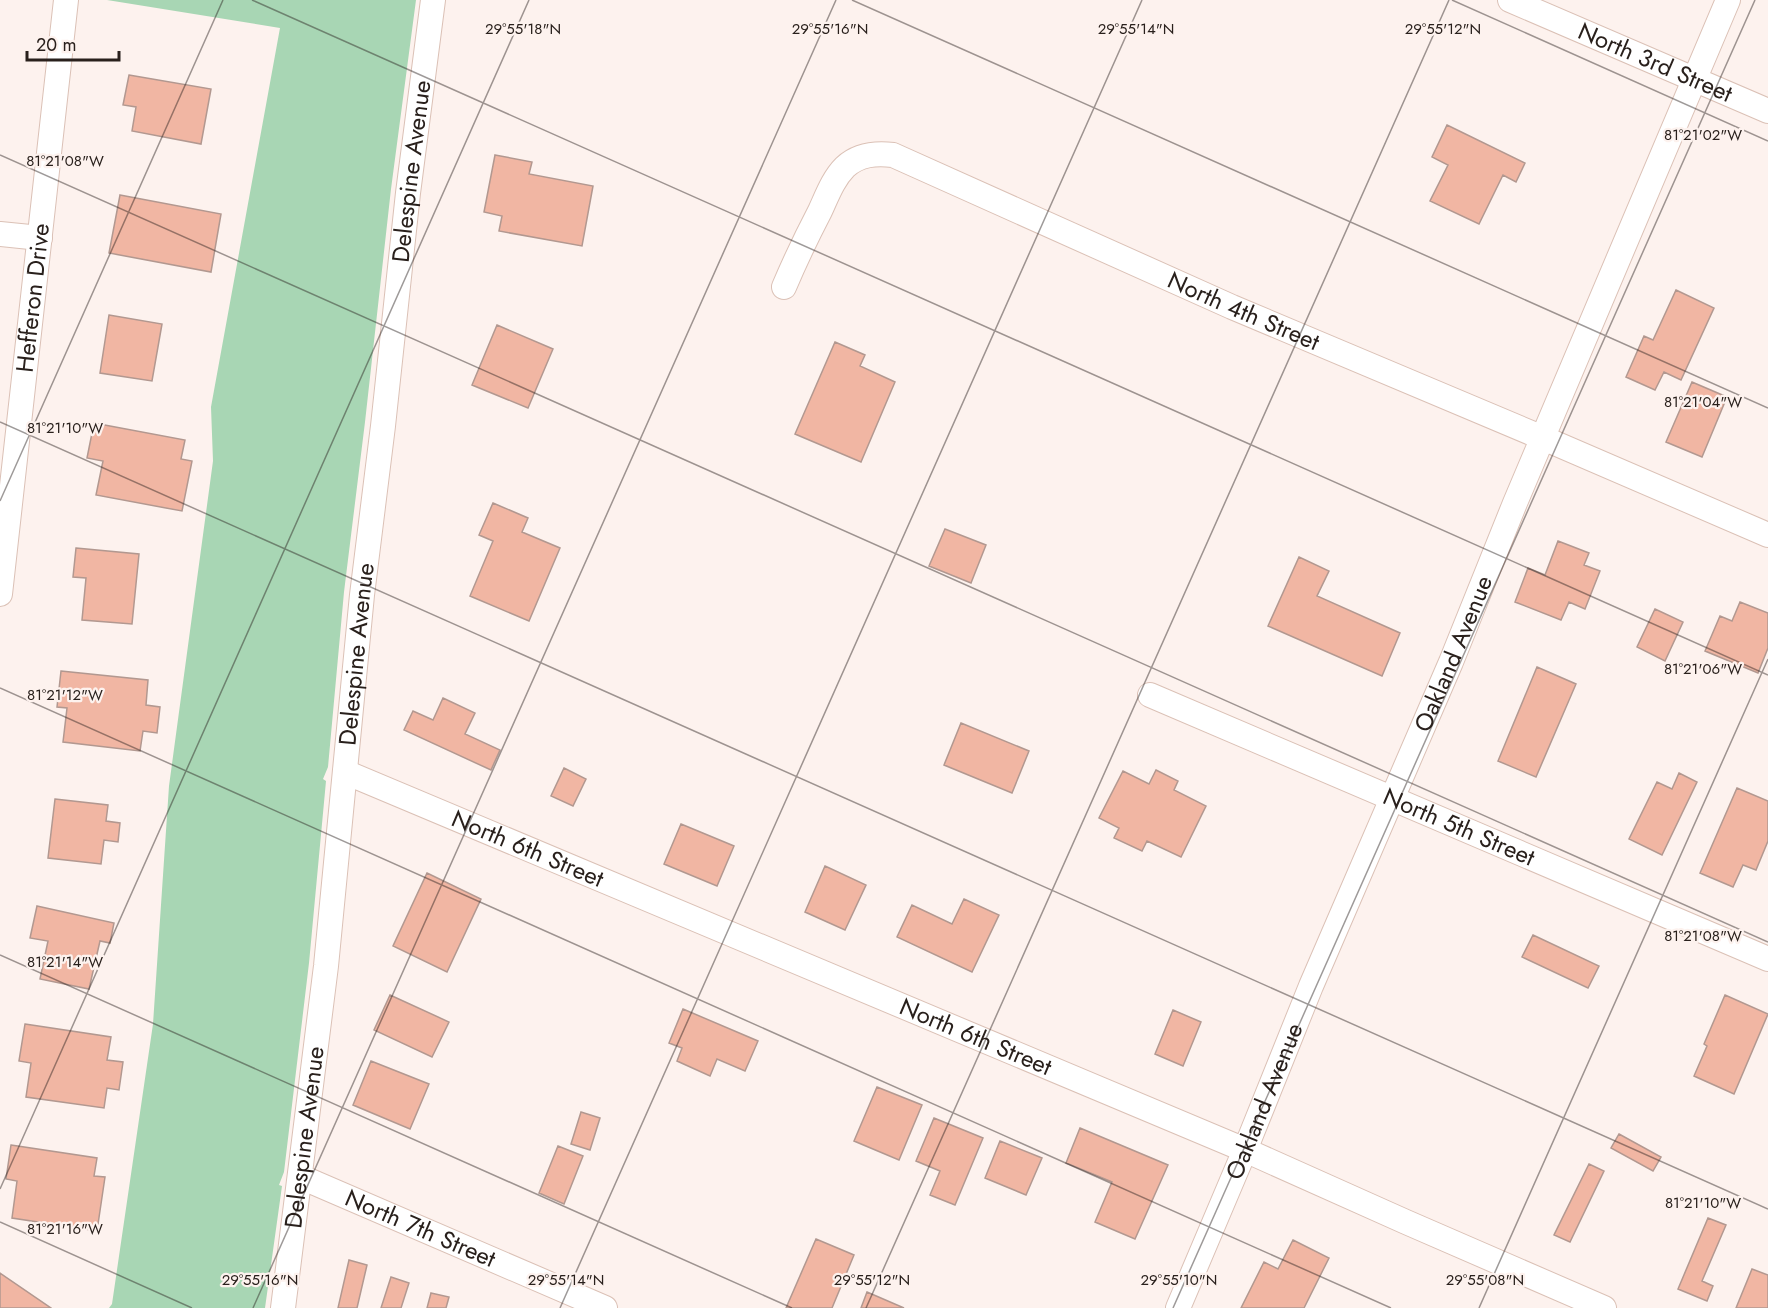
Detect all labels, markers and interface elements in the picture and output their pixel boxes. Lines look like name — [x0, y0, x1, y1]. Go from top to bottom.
street label: North 3rd Street — [1573, 13, 1738, 111]
text: 29°55'18"N — [485, 18, 561, 40]
text: 29°55'16"N — [792, 18, 868, 40]
text: 29°55'14"N — [1098, 18, 1174, 40]
text: 29°55'12"N — [1405, 18, 1481, 40]
scale bar — [27, 24, 118, 62]
text: 20 m — [36, 32, 76, 58]
street label: Delespine Avenue — [383, 78, 439, 264]
text: 81°21'02"W — [1664, 124, 1742, 146]
text: 81°21'08"W — [26, 150, 104, 172]
street label: Hefferon Drive — [7, 221, 58, 374]
street label: North 4th Street — [1162, 262, 1325, 359]
text: 81°21'04"W — [1664, 391, 1742, 413]
text: 81°21'10"W — [27, 417, 103, 439]
street label: Delespine Avenue — [329, 561, 383, 747]
street label: Oakland Avenue — [1405, 570, 1501, 737]
text: 81°21'06"W — [1664, 658, 1742, 680]
text: 81°21'12"W — [27, 684, 103, 706]
street label: North 5th Street — [1378, 779, 1541, 875]
street label: North 6th Street — [446, 801, 610, 896]
text: 81°21'08"W — [1664, 925, 1742, 947]
text: 81°21'14"W — [27, 951, 103, 973]
street label: North 6th Street — [894, 989, 1058, 1084]
street label: Oakland Avenue — [1216, 1017, 1311, 1185]
street label: Delespine Avenue — [275, 1044, 333, 1230]
street label: North 7th Street — [340, 1180, 502, 1276]
text: 81°21'10"W — [1665, 1192, 1741, 1214]
text: 81°21'16"W — [27, 1218, 103, 1240]
text: 29°55'16"N — [222, 1269, 298, 1291]
text: 29°55'14"N — [528, 1269, 604, 1291]
text: 29°55'12"N — [834, 1269, 910, 1291]
text: 29°55'10"N — [1141, 1269, 1217, 1291]
text: 29°55'08"N — [1446, 1269, 1524, 1291]

